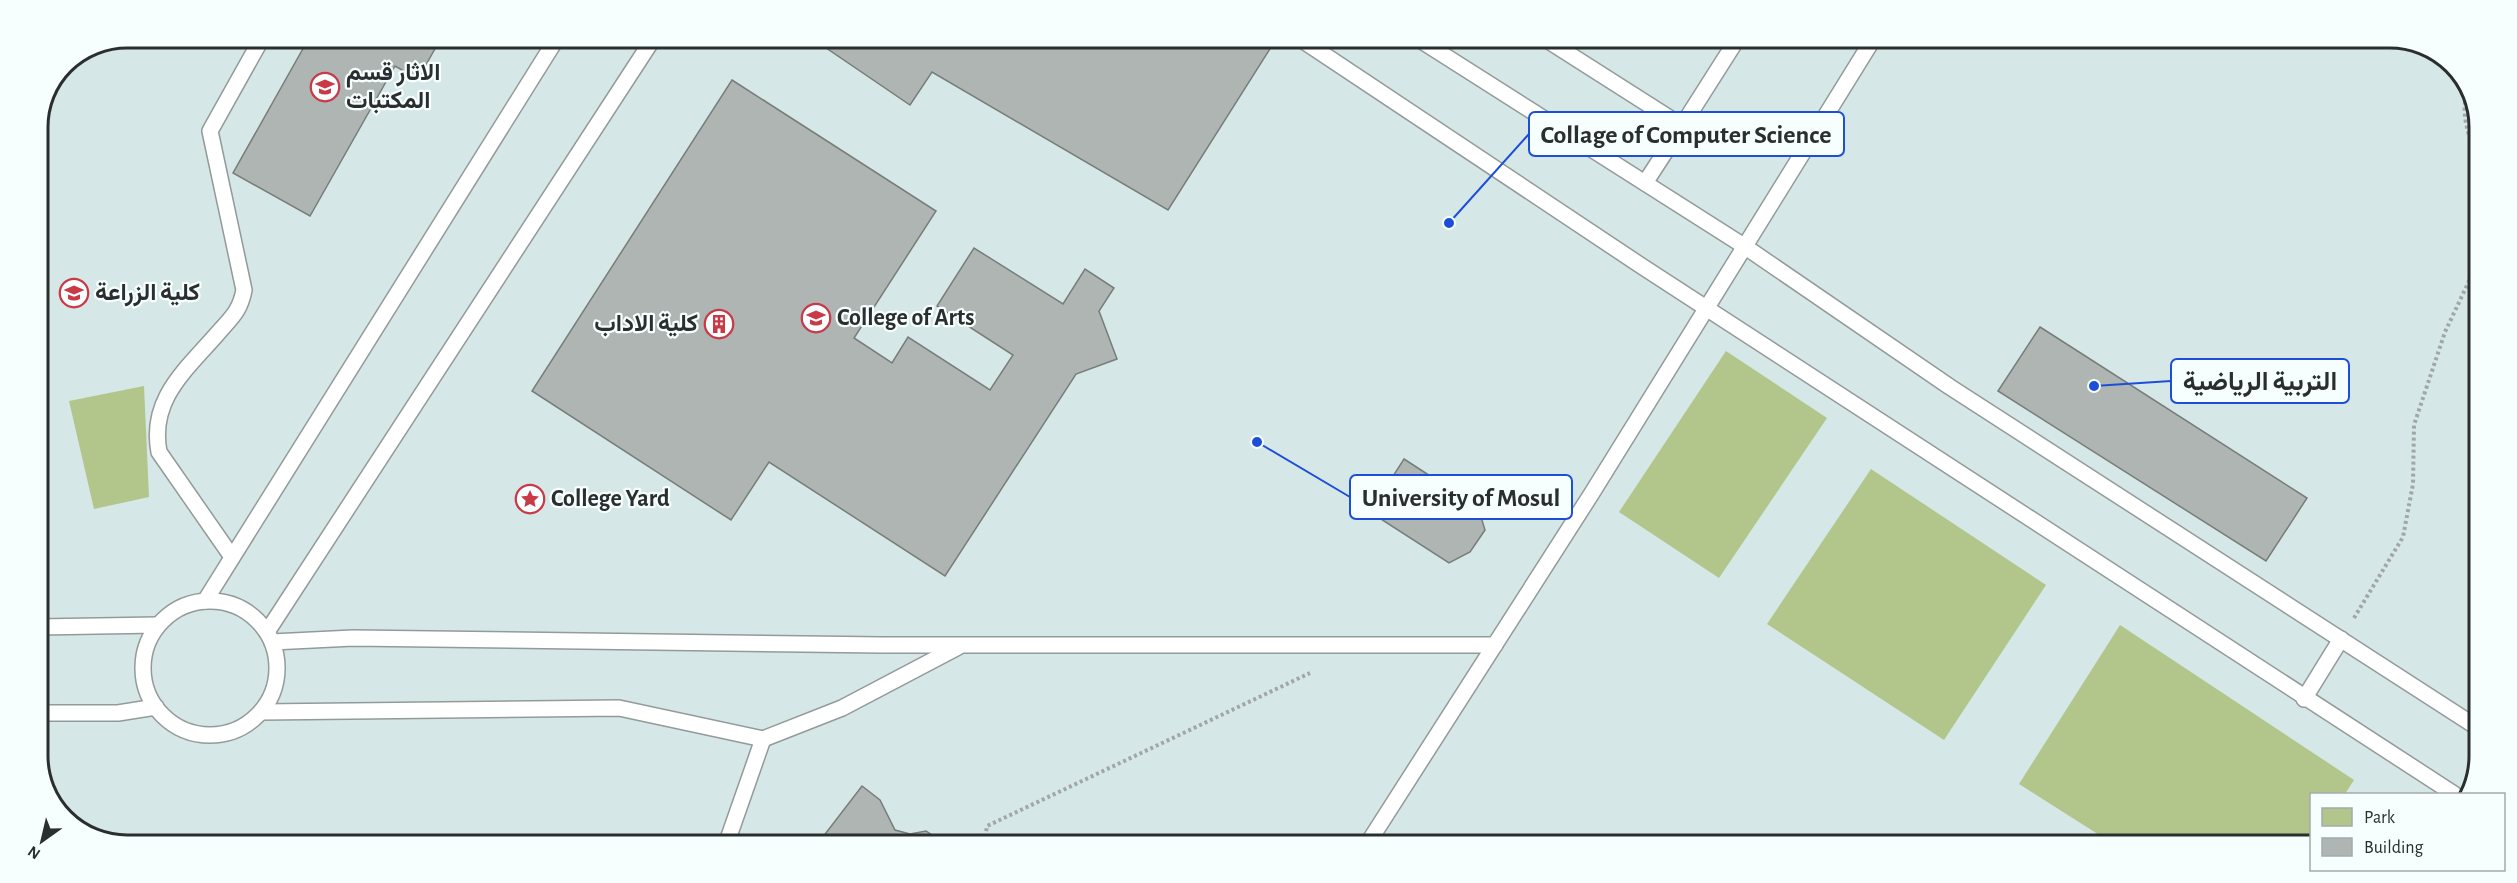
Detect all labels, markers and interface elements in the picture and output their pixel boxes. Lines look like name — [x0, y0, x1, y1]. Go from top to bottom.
place label: الاثار قسم المكتبات — [346, 61, 440, 114]
school or university icon: الاثار قسم المكتبات — [309, 71, 341, 103]
callout: Collage of Computer Science — [1529, 112, 1844, 156]
text: Collage of Computer Science — [1540, 122, 1832, 148]
school or university icon: كلية الزراعة — [58, 277, 90, 309]
place label: كلية الزراعة — [95, 281, 200, 307]
school or university icon: College of Arts — [800, 302, 832, 334]
place label: College of Arts — [837, 306, 974, 330]
building icon: كلية الاداب — [703, 308, 735, 340]
place label: كلية الاداب — [594, 312, 698, 337]
callout: التربية الرياضية — [2171, 359, 2349, 403]
text: التربية الرياضية — [2183, 369, 2337, 397]
callout: University of Mosul — [1350, 475, 1572, 519]
place icon: College Yard — [514, 483, 546, 515]
text: University of Mosul — [1362, 485, 1560, 511]
place label: College Yard — [551, 487, 670, 511]
legend — [2310, 793, 2505, 871]
text: Park — [2364, 809, 2396, 827]
north arrow — [12, 811, 72, 871]
text: Building — [2364, 839, 2424, 857]
text: N — [25, 843, 43, 862]

